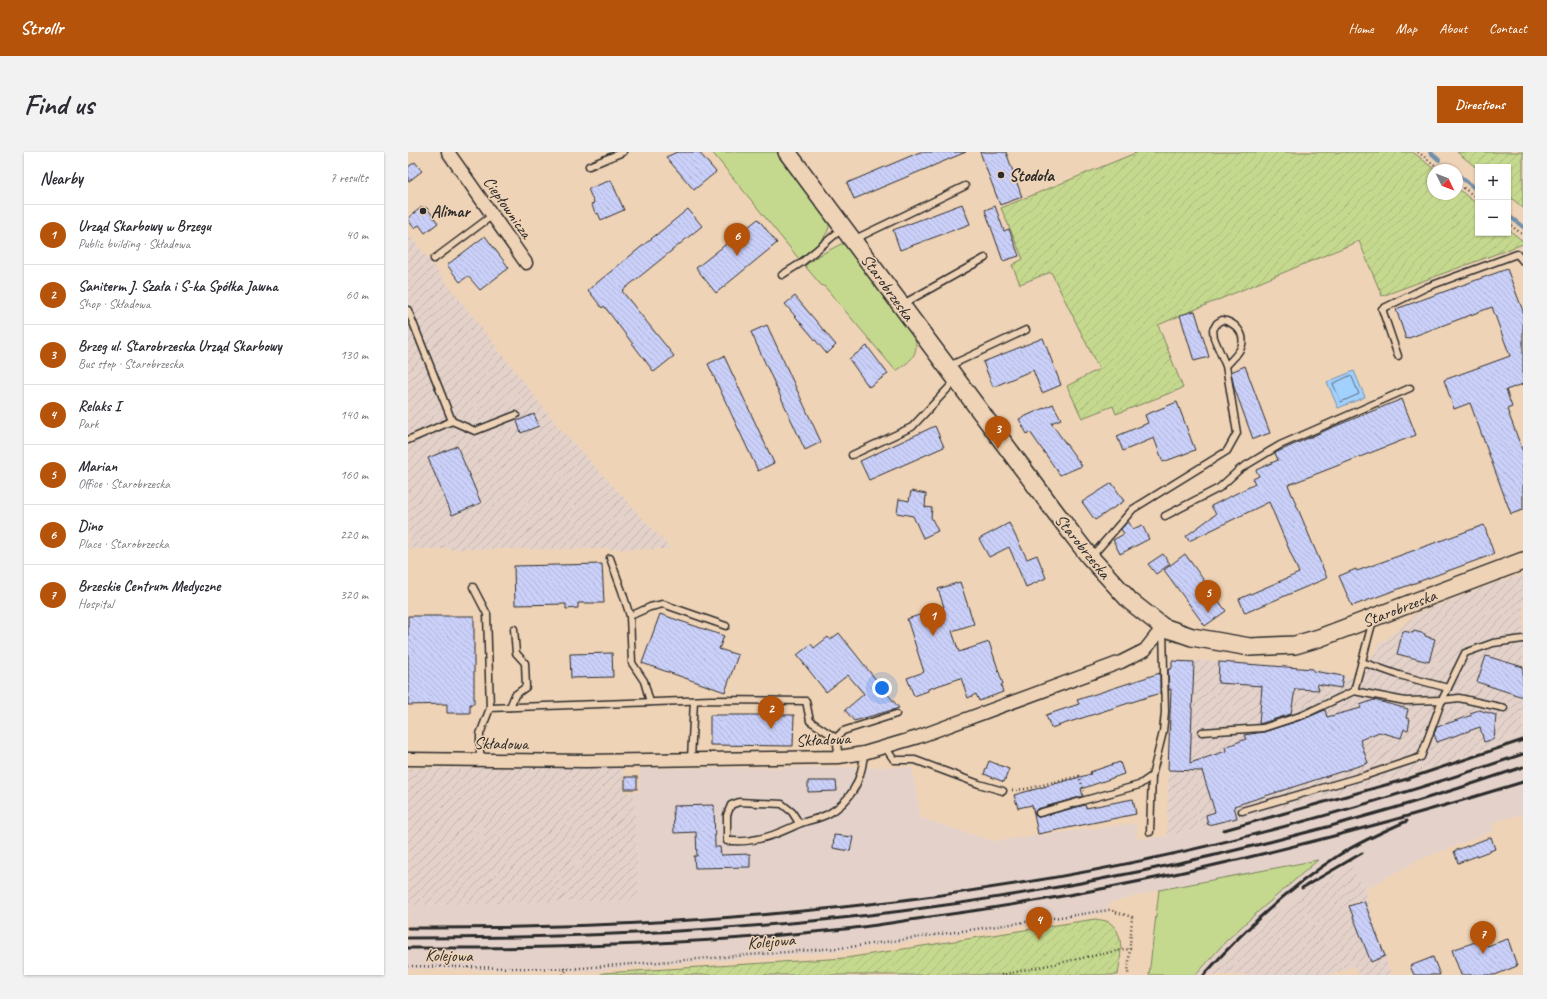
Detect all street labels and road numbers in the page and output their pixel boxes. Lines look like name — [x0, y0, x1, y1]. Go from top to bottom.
street label: Ciepłownicza — [479, 172, 538, 244]
street label: Starobrzeska — [856, 250, 920, 326]
street label: Starobrzeska — [1050, 510, 1116, 584]
street label: Starobrzeska — [1359, 584, 1441, 632]
street label: Składowa — [795, 727, 853, 751]
street label: Składowa — [474, 733, 530, 755]
street label: Kolejowa — [746, 929, 797, 954]
street label: Kolejowa — [425, 945, 475, 966]

